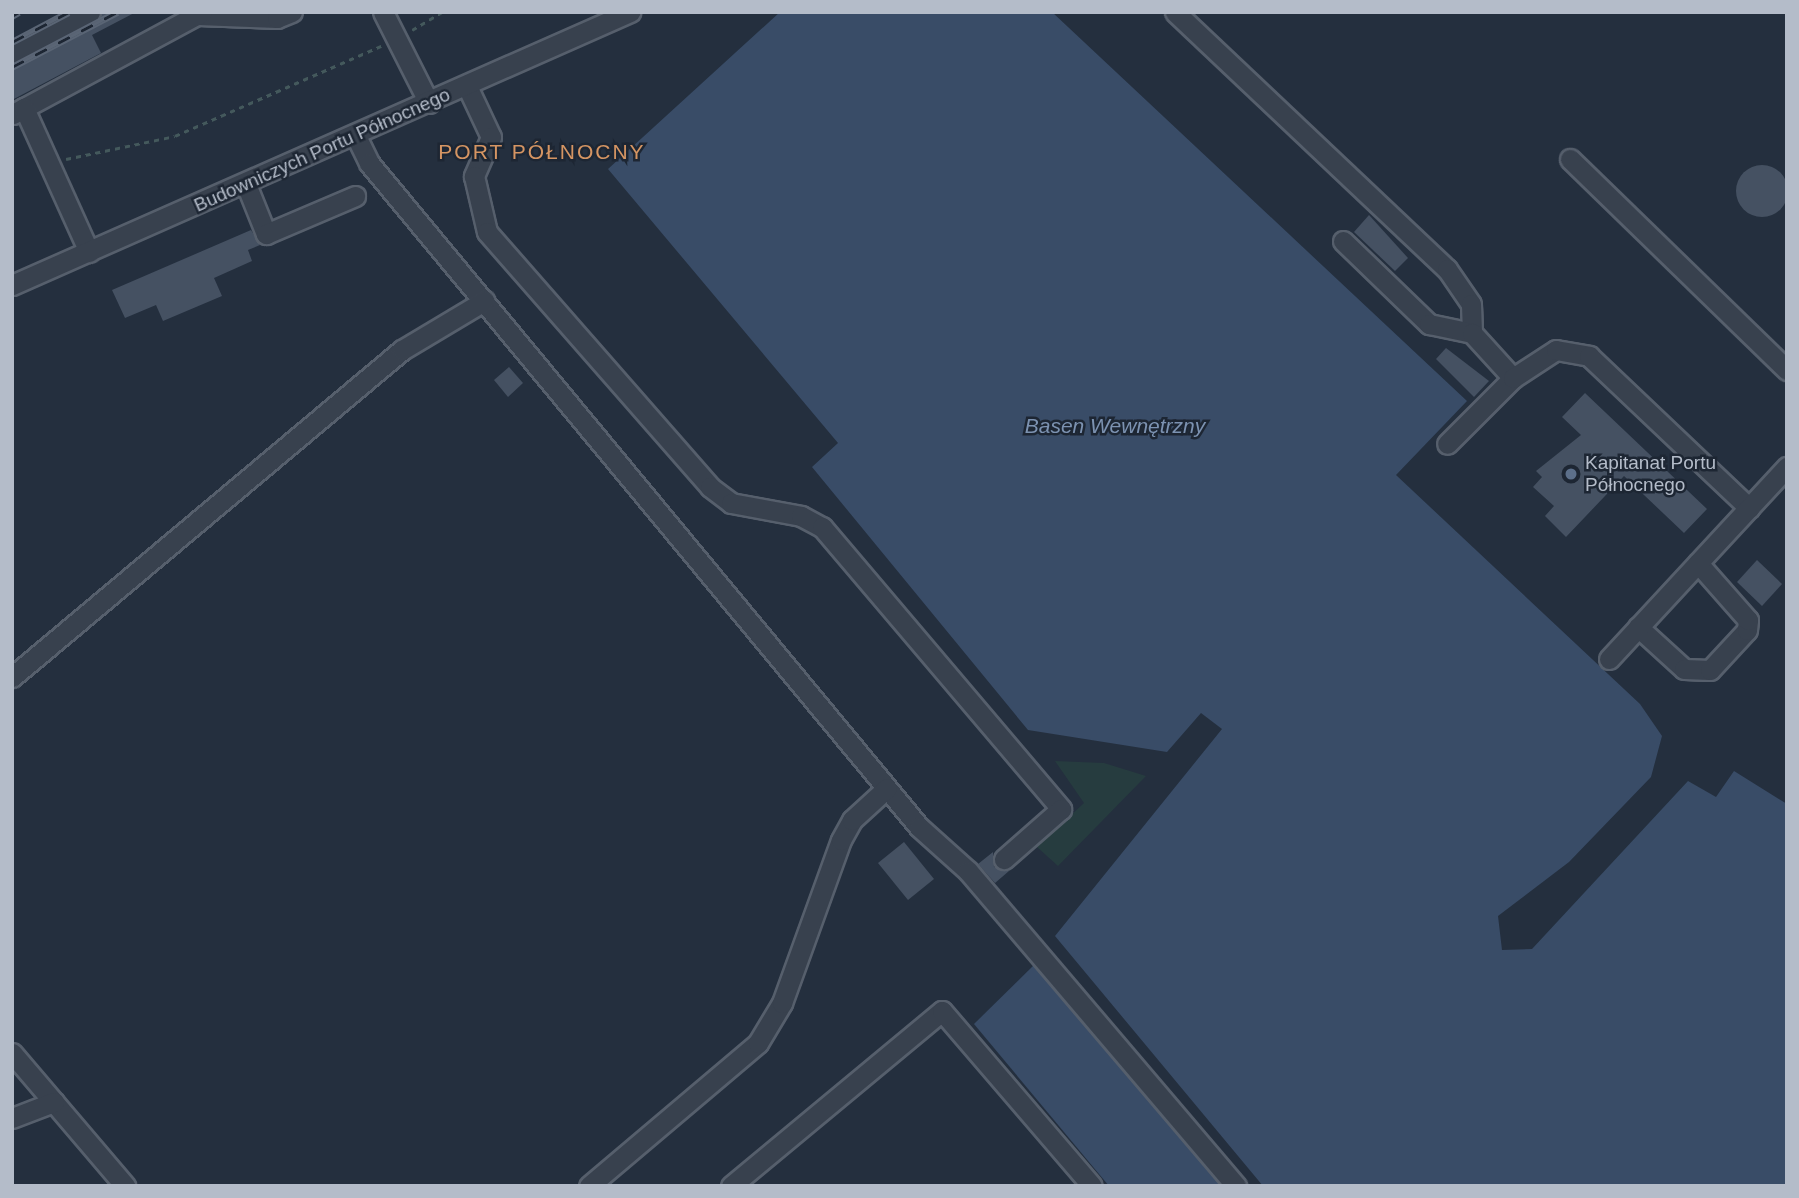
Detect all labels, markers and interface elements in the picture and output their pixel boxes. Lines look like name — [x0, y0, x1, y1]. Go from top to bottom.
street label: Budowniczych Portu Północnego — [190, 83, 454, 217]
district label: PORT PÓŁNOCNY — [440, 139, 644, 165]
water label: Basen Wewnętrzny — [1025, 413, 1205, 439]
place label: Kapitanat Portu Północnego — [1585, 452, 1716, 496]
marker: Kapitanat Portu Północnego — [1563, 466, 1579, 482]

